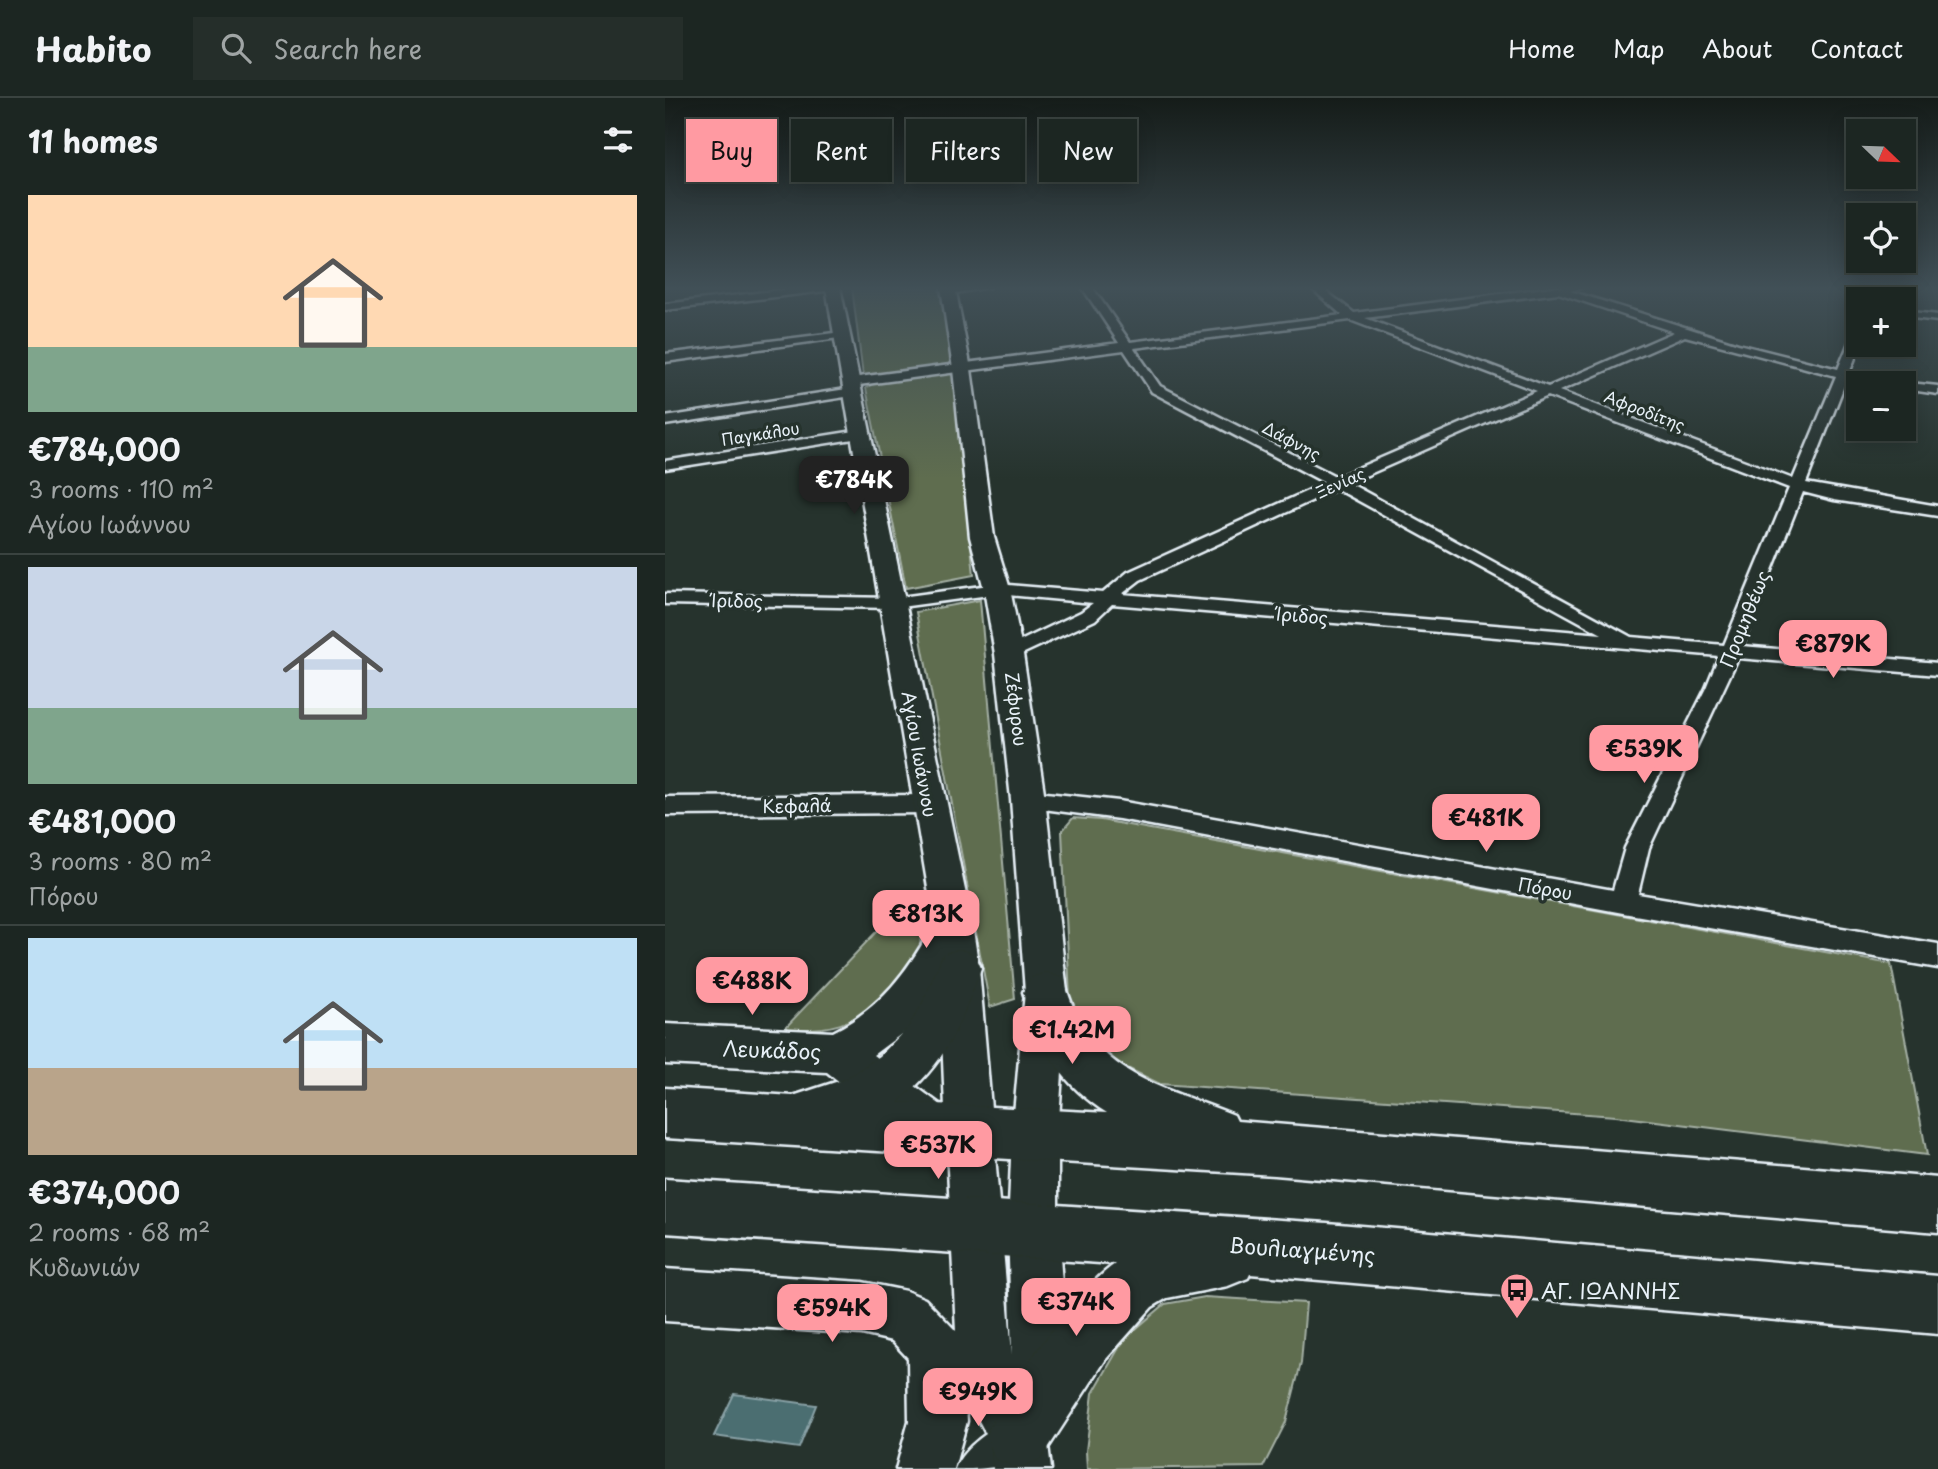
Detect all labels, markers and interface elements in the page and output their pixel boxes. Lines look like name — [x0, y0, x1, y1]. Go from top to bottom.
search box — [193, 17, 683, 80]
text: Habito — [35, 23, 151, 73]
icon: search — [217, 29, 255, 67]
text: Search here — [273, 29, 422, 68]
text: Home — [1508, 30, 1575, 66]
text: Map — [1613, 30, 1664, 66]
text: About — [1702, 30, 1772, 66]
text: Contact — [1810, 30, 1903, 66]
text: 11 homes — [28, 118, 158, 163]
chip: Buy — [686, 119, 777, 182]
chip: Rent — [791, 119, 892, 182]
chip: Filters — [906, 119, 1025, 182]
chip: New — [1039, 119, 1137, 182]
north arrow — [1846, 119, 1916, 189]
map controls — [1846, 119, 1916, 441]
icon: filters — [599, 121, 637, 159]
button: locate — [1846, 203, 1916, 273]
icon: home — [270, 240, 396, 366]
button: + — [1846, 287, 1916, 357]
button: − — [1846, 371, 1916, 441]
street label: Αφροδίτης — [1601, 384, 1689, 436]
street label: Παγκάλου — [719, 415, 801, 451]
street label: Δάφνης — [1259, 415, 1325, 465]
text: €784,000 — [28, 426, 181, 471]
pin: €784K — [805, 456, 903, 516]
text: €784K — [815, 461, 893, 496]
street label: Ξενίας — [1311, 461, 1369, 503]
text: 3 rooms · 110 m² — [28, 471, 214, 506]
text: Αγίου Ιωάννου — [28, 506, 191, 541]
street label: Προμηθέως — [1712, 566, 1776, 672]
street label: Ίριδος — [709, 586, 763, 614]
street label: Ίριδος — [1273, 599, 1329, 631]
icon: home — [270, 612, 396, 738]
pin: €879K — [1784, 620, 1882, 680]
text: €879K — [1795, 625, 1871, 660]
street label: Ζέφυρου — [999, 670, 1035, 748]
street label: Αγίου Ιωάννου — [896, 689, 944, 819]
pin: €539K — [1595, 726, 1693, 785]
text: €539K — [1605, 730, 1683, 765]
street label: Κεφαλά — [762, 791, 832, 819]
pin: €481K — [1437, 794, 1535, 854]
text: €481,000 — [28, 798, 176, 843]
text: €481K — [1448, 799, 1524, 834]
text: 3 rooms · 80 m² — [28, 843, 212, 878]
street label: Πόρου — [1515, 870, 1575, 906]
text: Πόρου — [28, 878, 99, 913]
pin: €813K — [877, 890, 975, 950]
text: €813K — [888, 895, 964, 930]
pin: €488K — [703, 958, 801, 1017]
text: €488K — [712, 962, 792, 997]
icon: home — [270, 983, 396, 1109]
pin: €1.42M — [1015, 1006, 1129, 1066]
text: €1.42M — [1029, 1011, 1115, 1046]
street label: Λευκάδος — [722, 1031, 822, 1067]
pin: €537K — [889, 1122, 987, 1181]
text: €537K — [900, 1126, 976, 1161]
text: €374,000 — [28, 1169, 180, 1214]
text: 2 rooms · 68 m² — [28, 1214, 210, 1249]
street label: Βουλιαγμένης — [1228, 1228, 1376, 1270]
text: Κυδωνιών — [28, 1249, 141, 1284]
bus stop icon: ΑΓ. ΙΩΑΝΝΗΣ — [1498, 1271, 1536, 1320]
place label: ΑΓ. ΙΩΑΝΝΗΣ — [1541, 1274, 1680, 1306]
pin: €374K — [1027, 1278, 1125, 1338]
text: €374K — [1037, 1283, 1115, 1318]
pin: €594K — [783, 1284, 881, 1344]
text: €594K — [793, 1289, 871, 1324]
pin: €949K — [929, 1368, 1027, 1428]
text: €949K — [939, 1373, 1017, 1408]

